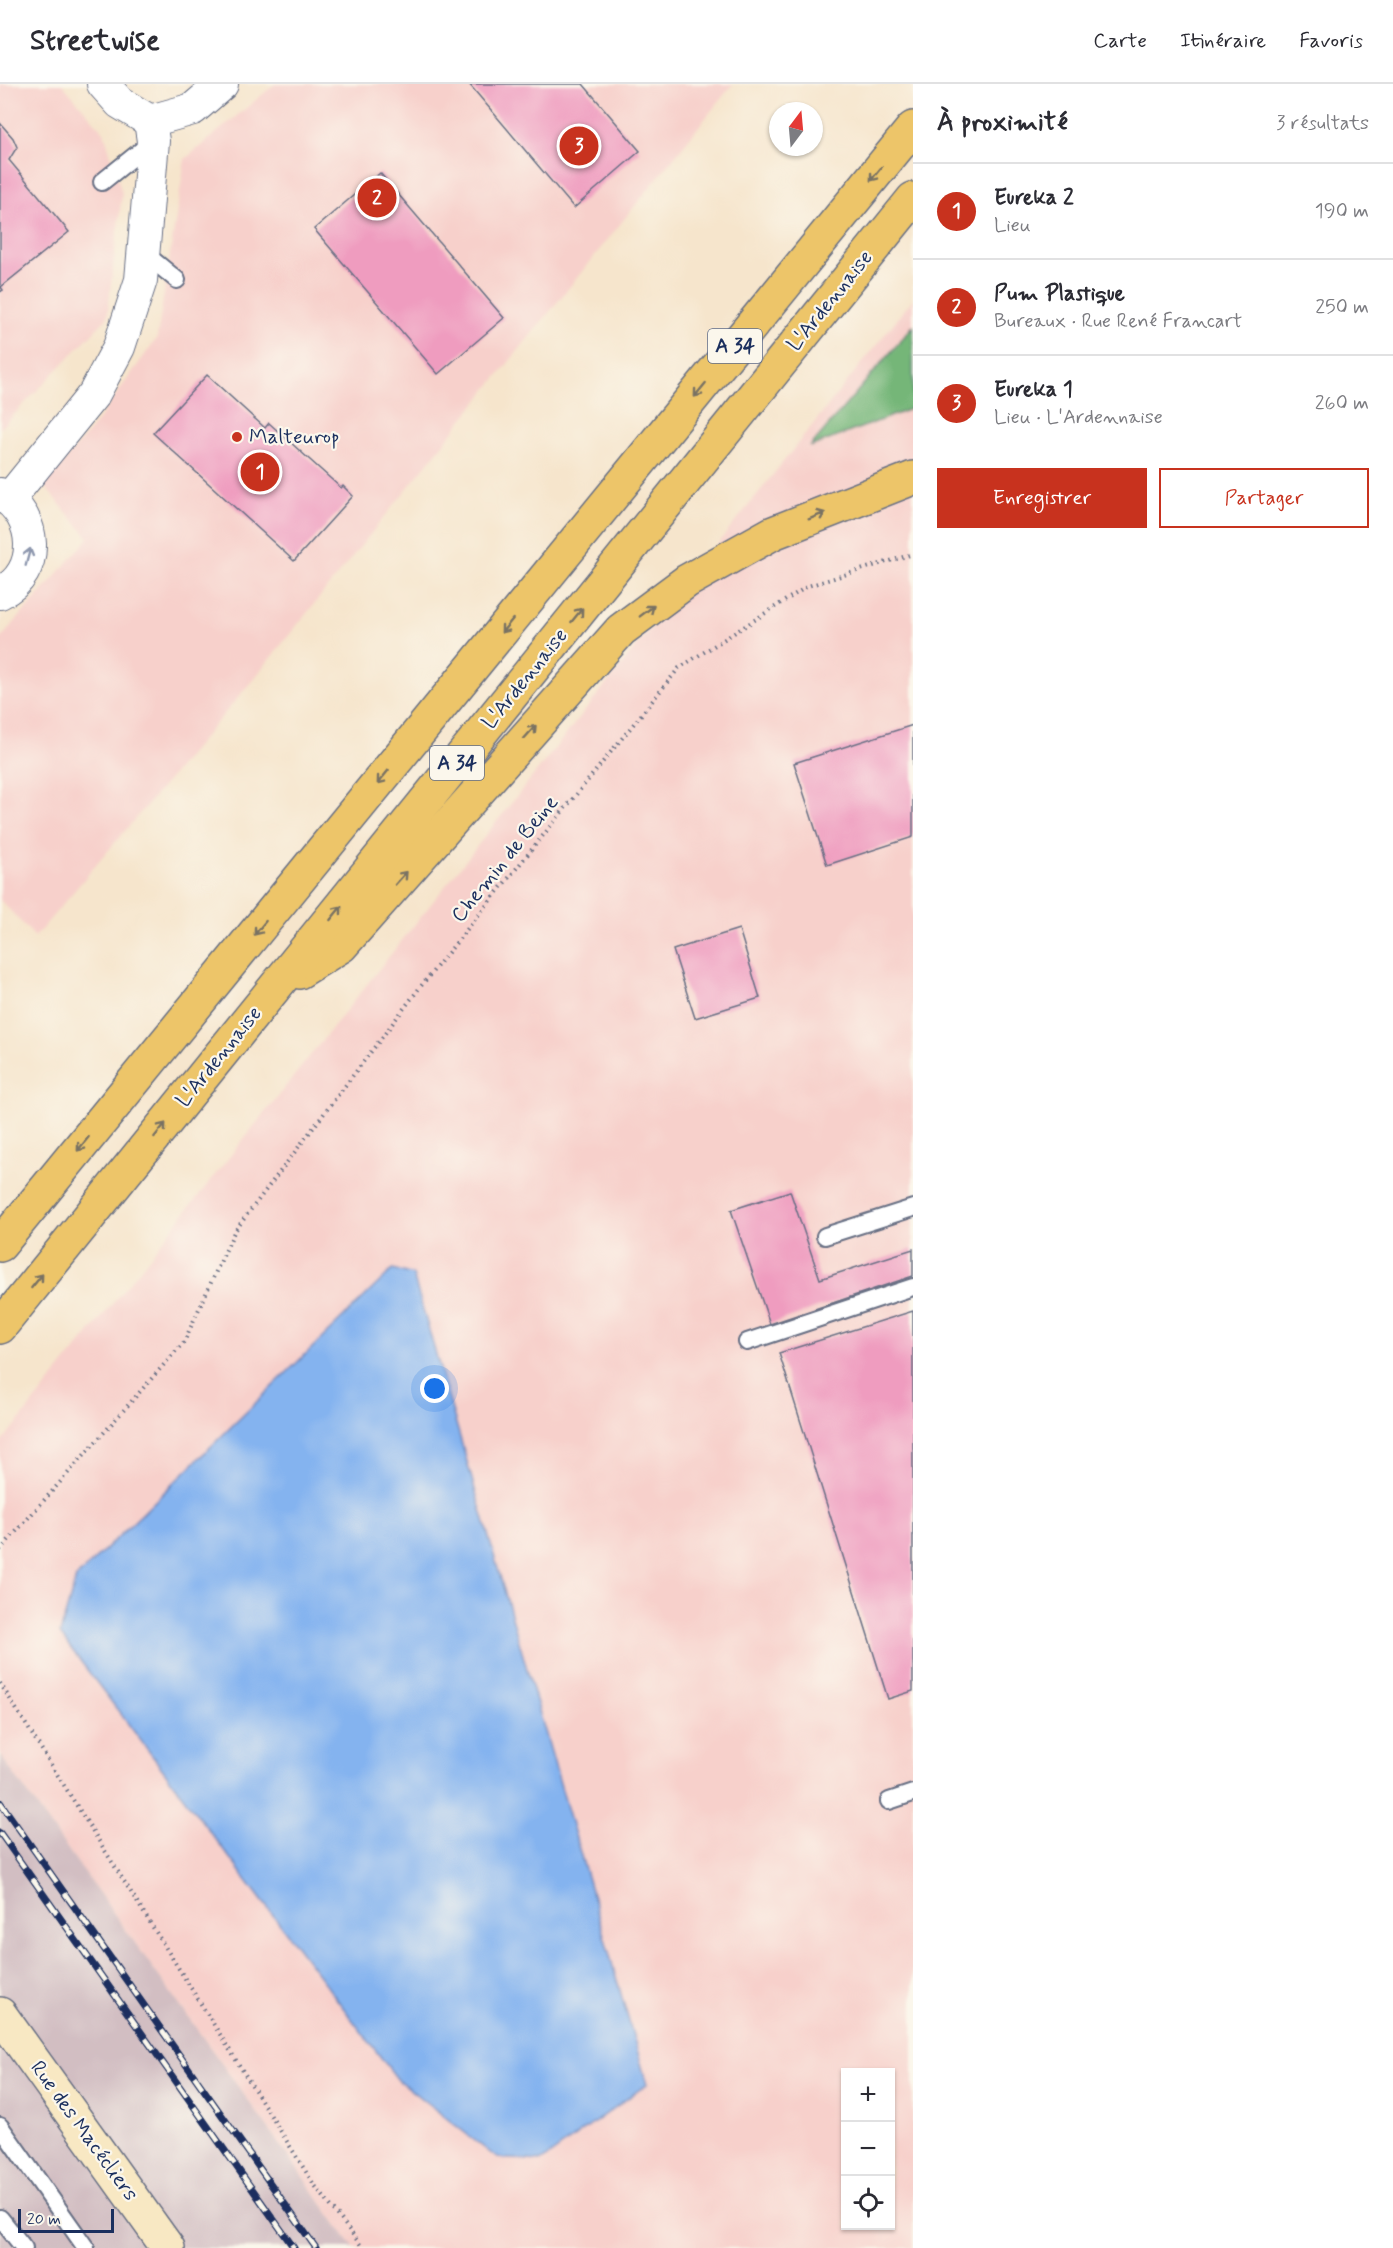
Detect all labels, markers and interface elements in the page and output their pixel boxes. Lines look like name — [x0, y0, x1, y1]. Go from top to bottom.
text: Streetwise — [30, 23, 160, 60]
text: Carte — [1093, 27, 1147, 55]
text: Itinéraire — [1180, 27, 1266, 55]
text: Favoris — [1299, 27, 1363, 55]
north arrow — [769, 102, 823, 156]
text: À proximité — [937, 106, 1068, 140]
text: 3 résultats — [1276, 110, 1369, 137]
pin: 3 — [560, 124, 598, 168]
one-way arrow — [870, 165, 883, 181]
pin: 2 — [358, 176, 397, 220]
text: Eureka 2 — [994, 184, 1074, 212]
text: 1 — [952, 198, 961, 225]
text: 190 m — [1315, 198, 1369, 225]
text: Lieu — [994, 212, 1031, 239]
street label: L'Ardennaise — [781, 245, 879, 357]
text: Pum Plastique — [994, 280, 1125, 308]
text: 2 — [952, 294, 961, 321]
text: 250 m — [1315, 294, 1369, 321]
text: Bureaux · Rue René Francart — [994, 308, 1242, 335]
road number: A 34 — [708, 329, 762, 363]
text: Eureka 1 — [994, 376, 1073, 404]
one-way arrow — [693, 382, 706, 398]
text: 3 — [952, 390, 961, 417]
text: 260 m — [1315, 390, 1369, 417]
text: Lieu · L'Ardennaise — [994, 404, 1163, 431]
place label: Malteurop — [249, 423, 339, 451]
marker: Malteurop — [230, 430, 244, 444]
pin: 1 — [240, 450, 280, 494]
button: Enregistrer — [937, 468, 1147, 528]
button: Partager — [1159, 468, 1369, 528]
one-way arrow — [807, 510, 826, 521]
one-way arrow — [23, 548, 34, 567]
one-way arrow — [639, 604, 655, 617]
one-way arrow — [571, 607, 584, 623]
one-way arrow — [500, 618, 513, 634]
street label: L'Ardennaise — [476, 623, 574, 735]
one-way arrow — [523, 725, 537, 740]
road number: A 34 — [430, 746, 484, 780]
one-way arrow — [377, 769, 390, 785]
street label: Chemin de Beine — [445, 790, 565, 928]
one-way arrow — [394, 871, 408, 886]
one-way arrow — [329, 906, 342, 922]
one-way arrow — [253, 920, 266, 936]
street label: L'Ardennaise — [170, 1001, 268, 1113]
one-way arrow — [153, 1123, 167, 1138]
one-way arrow — [76, 1135, 89, 1151]
one-way arrow — [30, 1274, 44, 1289]
your location — [420, 1374, 449, 1403]
street label: Rue des Macécliers — [24, 2055, 144, 2207]
map controls — [841, 2068, 895, 2230]
button: + — [841, 2068, 895, 2122]
button: − — [841, 2122, 895, 2176]
button: locate — [841, 2176, 895, 2230]
scale bar — [18, 2206, 114, 2234]
text: 20 m — [27, 2209, 61, 2230]

